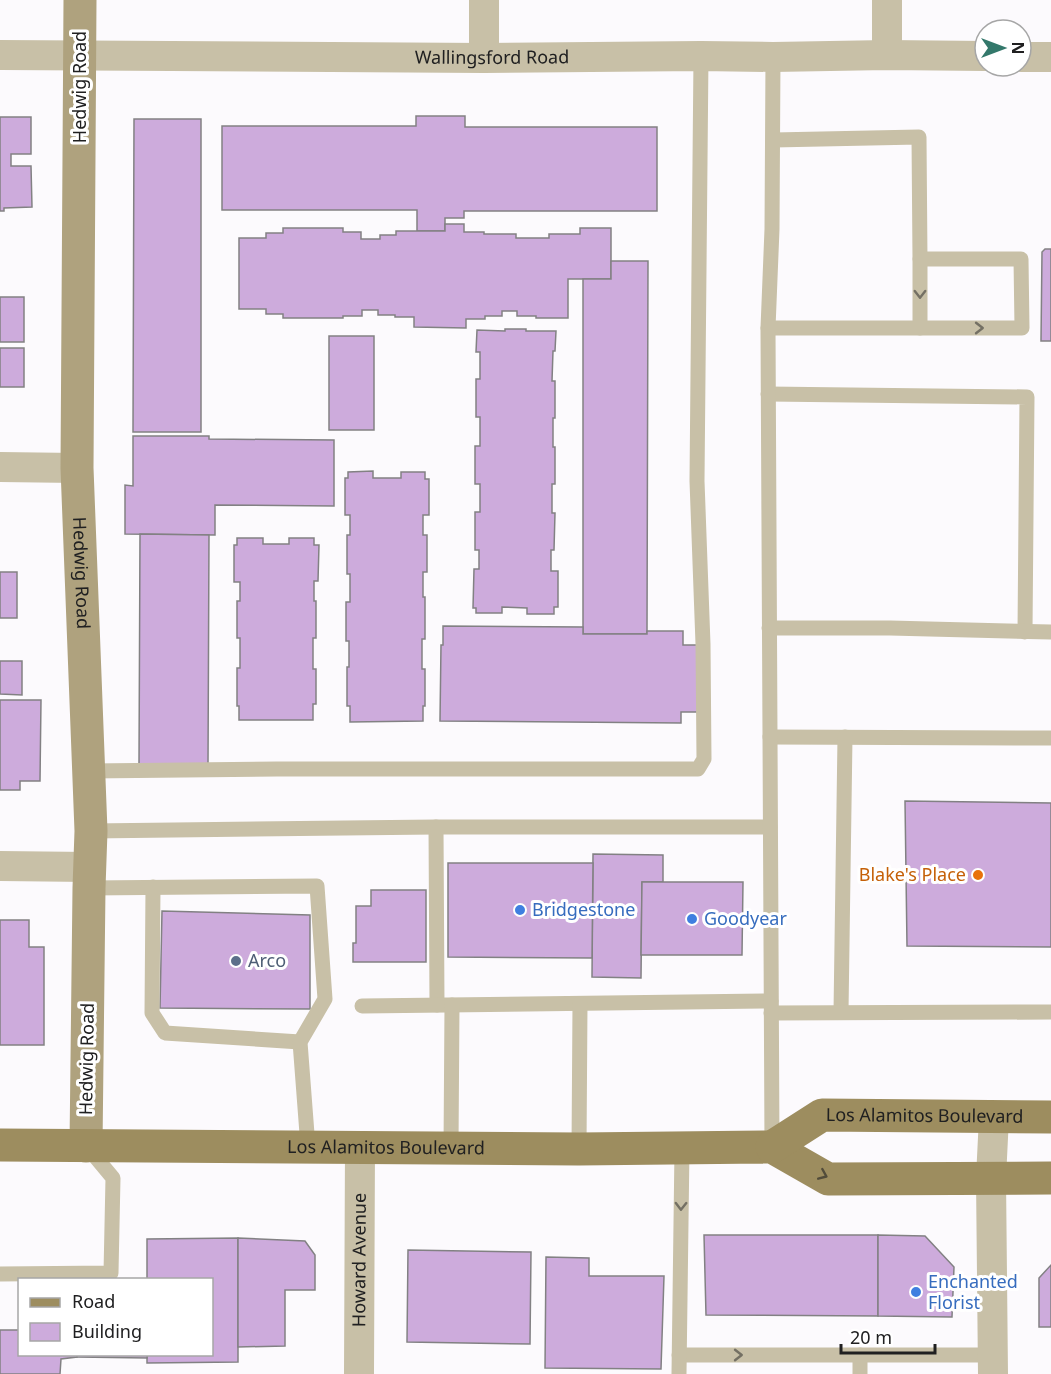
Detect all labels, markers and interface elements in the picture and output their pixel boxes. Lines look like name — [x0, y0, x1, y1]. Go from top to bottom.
north arrow — [973, 18, 1033, 78]
street label: Hedwig Road — [67, 31, 91, 143]
text: N — [1007, 41, 1029, 55]
street label: Wallingsford Road — [415, 44, 569, 69]
one-way arrow — [914, 289, 926, 298]
one-way arrow — [974, 322, 983, 334]
street label: Hedwig Road — [68, 516, 96, 630]
place label: Blake's Place — [859, 862, 966, 886]
marker: Blake's Place — [971, 868, 985, 882]
place label: Bridgestone — [532, 897, 635, 921]
marker: Bridgestone — [513, 903, 527, 917]
place label: Goodyear — [704, 906, 787, 930]
marker: Goodyear — [685, 912, 699, 926]
place label: Arco — [248, 948, 286, 972]
marker: Arco — [229, 954, 243, 968]
street label: Hedwig Road — [73, 1003, 99, 1115]
street label: Los Alamitos Boulevard — [826, 1102, 1024, 1128]
street label: Los Alamitos Boulevard — [287, 1134, 485, 1159]
one-way arrow — [817, 1168, 828, 1180]
street label: Howard Avenue — [346, 1193, 371, 1327]
one-way arrow — [675, 1202, 687, 1211]
place label: Enchanted Florist — [928, 1269, 1018, 1314]
legend — [18, 1278, 213, 1356]
marker: Enchanted Florist — [909, 1285, 923, 1299]
text: Road — [72, 1289, 115, 1313]
scale bar — [841, 1317, 936, 1355]
text: Building — [72, 1319, 142, 1343]
text: 20 m — [850, 1325, 892, 1349]
one-way arrow — [733, 1349, 742, 1361]

